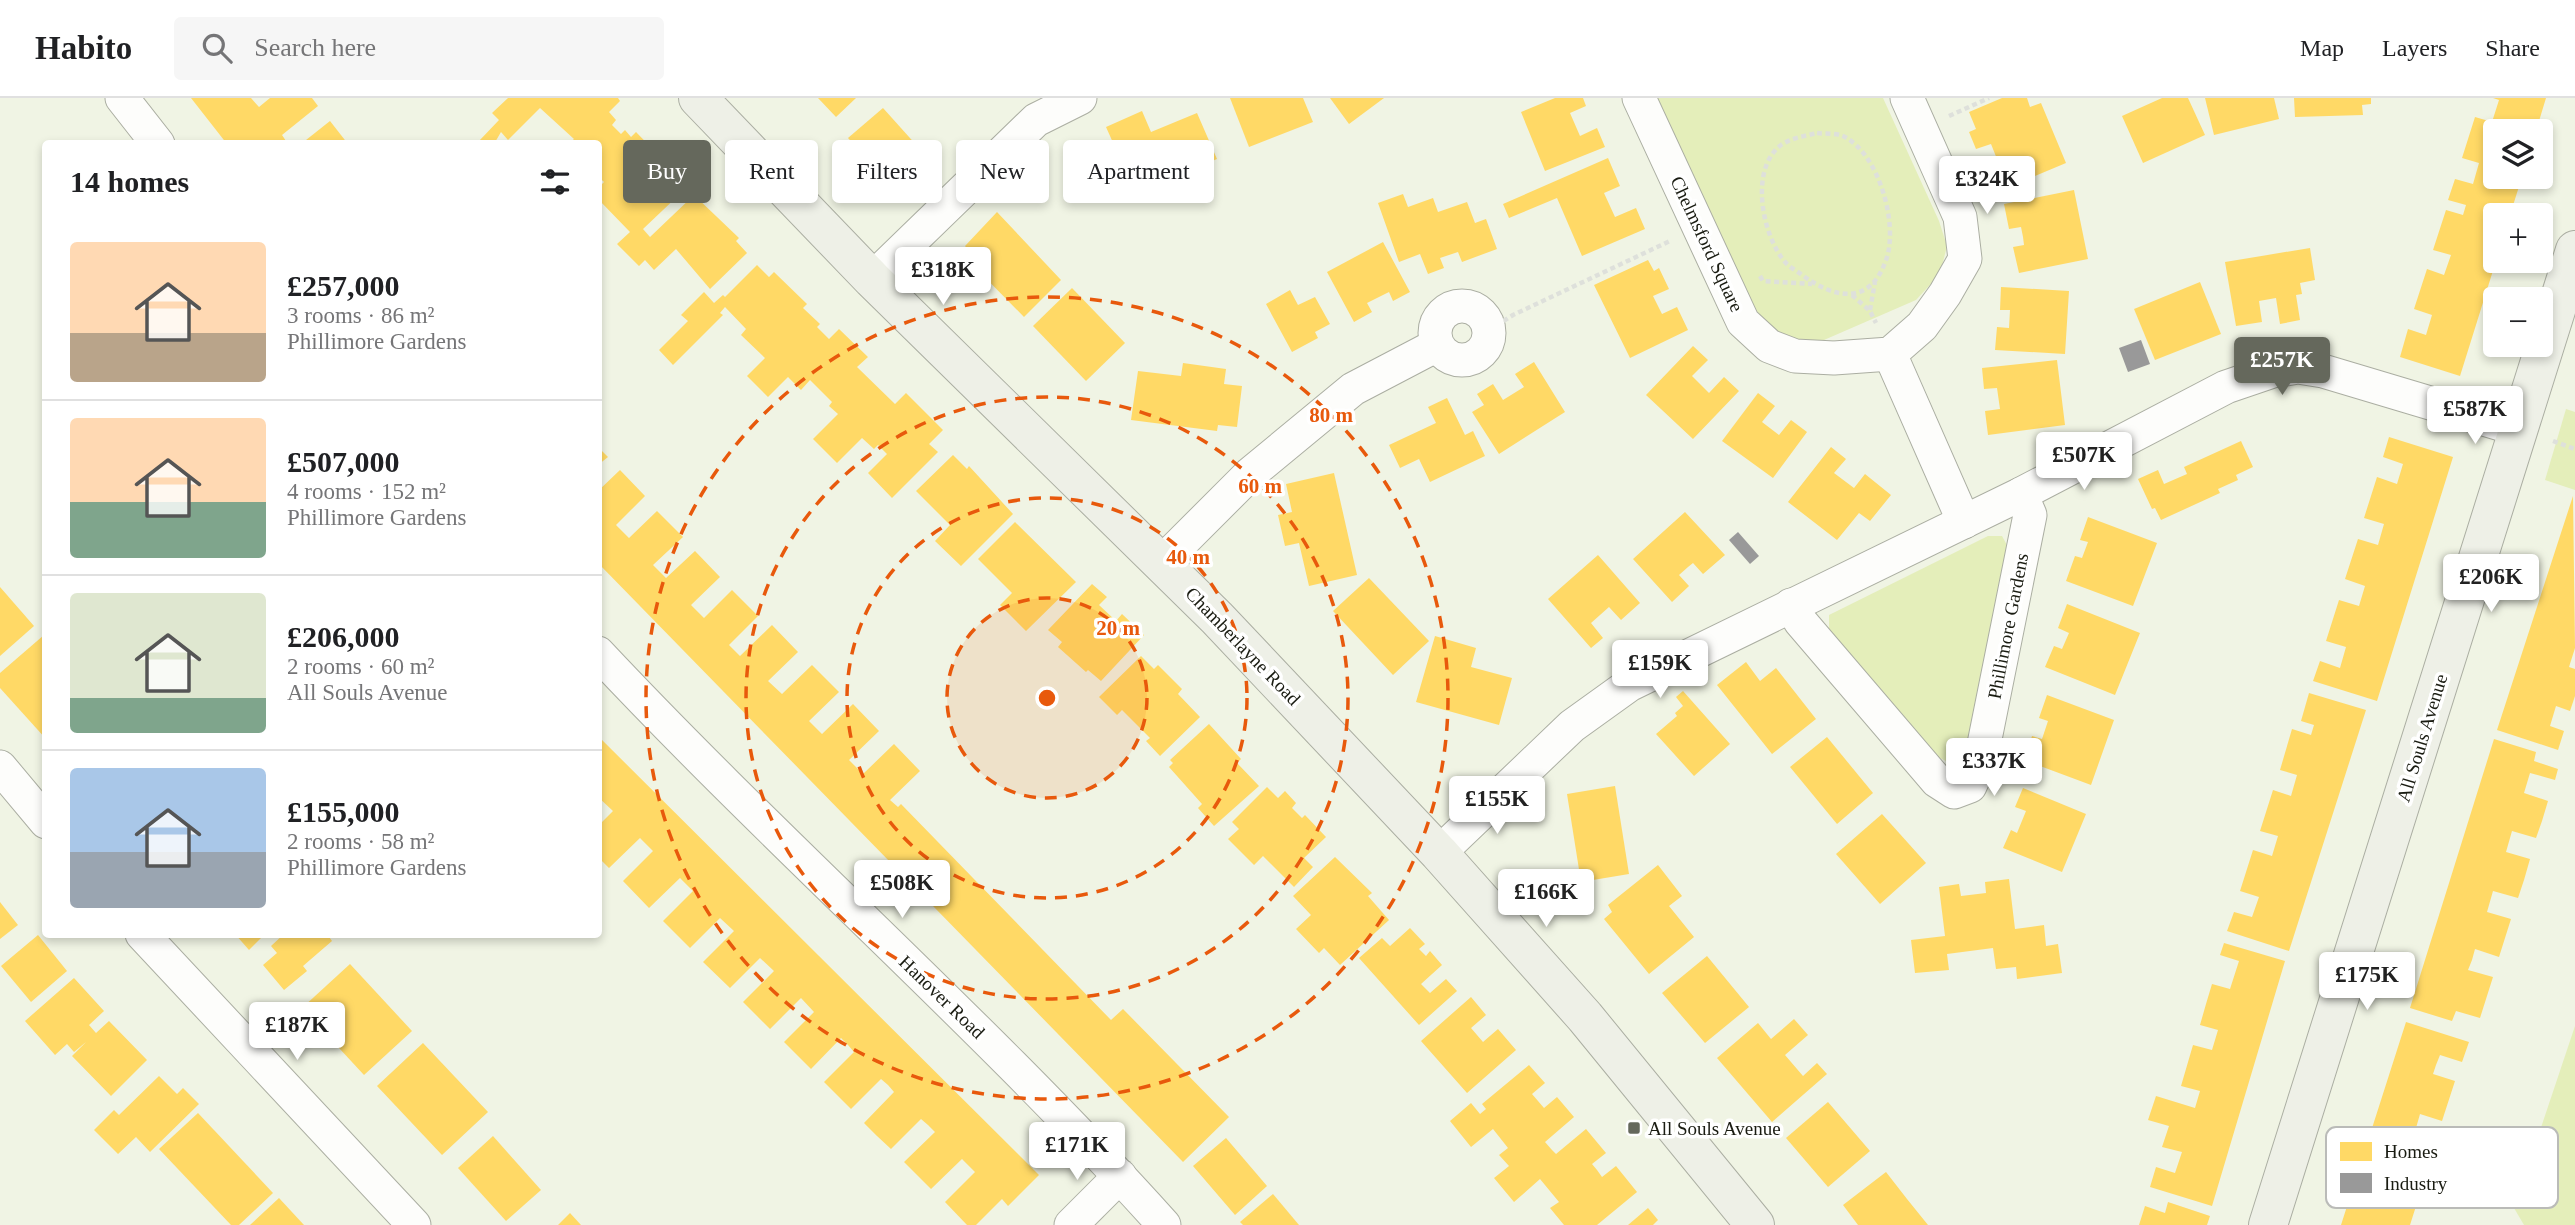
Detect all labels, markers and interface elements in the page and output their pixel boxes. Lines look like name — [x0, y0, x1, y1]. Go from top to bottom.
search box — [174, 17, 664, 80]
icon: search — [198, 29, 236, 67]
text: Habito — [35, 30, 132, 66]
text: Search here — [254, 33, 376, 62]
text: Map — [2300, 35, 2344, 61]
text: Layers — [2382, 35, 2447, 61]
text: Share — [2485, 35, 2540, 61]
map controls — [2483, 119, 2553, 357]
button: layers — [2483, 119, 2553, 189]
chip: Buy — [623, 140, 711, 203]
chip: Rent — [725, 140, 818, 203]
chip: Filters — [832, 140, 942, 203]
chip: New — [956, 140, 1049, 203]
chip: Apartment — [1063, 140, 1214, 203]
pin: £324K — [1938, 156, 2036, 216]
icon: filters — [536, 163, 574, 201]
text: 14 homes — [70, 165, 189, 198]
text: £324K — [1955, 166, 2019, 191]
street label: Chelmsford Square — [1666, 173, 1748, 315]
button: + — [2483, 203, 2553, 273]
pin: £318K — [894, 248, 992, 307]
text: £318K — [911, 257, 975, 282]
text: £257,000 — [287, 269, 400, 302]
icon: home — [126, 270, 210, 354]
button: − — [2483, 287, 2553, 357]
text: 3 rooms · 86 m² — [287, 303, 434, 328]
text: Phillimore Gardens — [287, 329, 467, 354]
pin: £257K — [2233, 338, 2331, 397]
text: £257K — [2250, 347, 2314, 372]
pin: £587K — [2426, 386, 2524, 446]
text: £587K — [2443, 396, 2507, 421]
text: 80 m — [1309, 403, 1353, 427]
pin: £507K — [2035, 432, 2133, 492]
text: £507K — [2052, 442, 2116, 467]
text: £507,000 — [287, 445, 400, 478]
icon: home — [126, 446, 210, 530]
text: 60 m — [1238, 474, 1282, 498]
text: 4 rooms · 152 m² — [287, 479, 446, 504]
text: Phillimore Gardens — [287, 505, 467, 530]
text: 40 m — [1166, 545, 1210, 569]
street label: Phillimore Gardens — [1984, 551, 2032, 701]
pin: £206K — [2442, 554, 2540, 614]
text: £206K — [2459, 564, 2523, 589]
street label: Chamberlayne Road — [1181, 583, 1305, 710]
text: 20 m — [1096, 616, 1140, 640]
text: £206,000 — [287, 620, 400, 653]
icon: home — [126, 621, 210, 705]
pin: £159K — [1611, 640, 1709, 700]
text: £159K — [1628, 650, 1692, 675]
text: 2 rooms · 60 m² — [287, 654, 434, 679]
street label: All Souls Avenue — [2393, 672, 2451, 804]
text: All Souls Avenue — [287, 680, 448, 705]
centre of rings — [1035, 686, 1059, 710]
pin: £337K — [1945, 738, 2043, 798]
text: £337K — [1962, 748, 2026, 773]
pin: £155K — [1448, 776, 1546, 836]
text: £155K — [1465, 786, 1529, 811]
text: £155,000 — [287, 795, 400, 828]
icon: home — [126, 796, 210, 880]
text: 2 rooms · 58 m² — [287, 829, 434, 854]
text: Phillimore Gardens — [287, 855, 467, 880]
pin: £508K — [853, 860, 951, 920]
text: £508K — [870, 870, 934, 895]
pin: £166K — [1497, 870, 1595, 929]
text: £166K — [1514, 879, 1578, 904]
street label: Hanover Road — [895, 951, 989, 1043]
pin: £175K — [2318, 953, 2416, 1012]
text: £175K — [2335, 962, 2399, 987]
pin: £187K — [248, 1002, 346, 1062]
text: £187K — [265, 1012, 329, 1037]
place label: All Souls Avenue — [1648, 1118, 1781, 1139]
marker: All Souls Avenue — [1626, 1120, 1642, 1136]
pin: £171K — [1028, 1122, 1126, 1182]
legend — [2326, 1127, 2558, 1208]
text: £171K — [1045, 1132, 1109, 1157]
text: Homes — [2384, 1141, 2438, 1162]
text: Industry — [2384, 1173, 2448, 1194]

